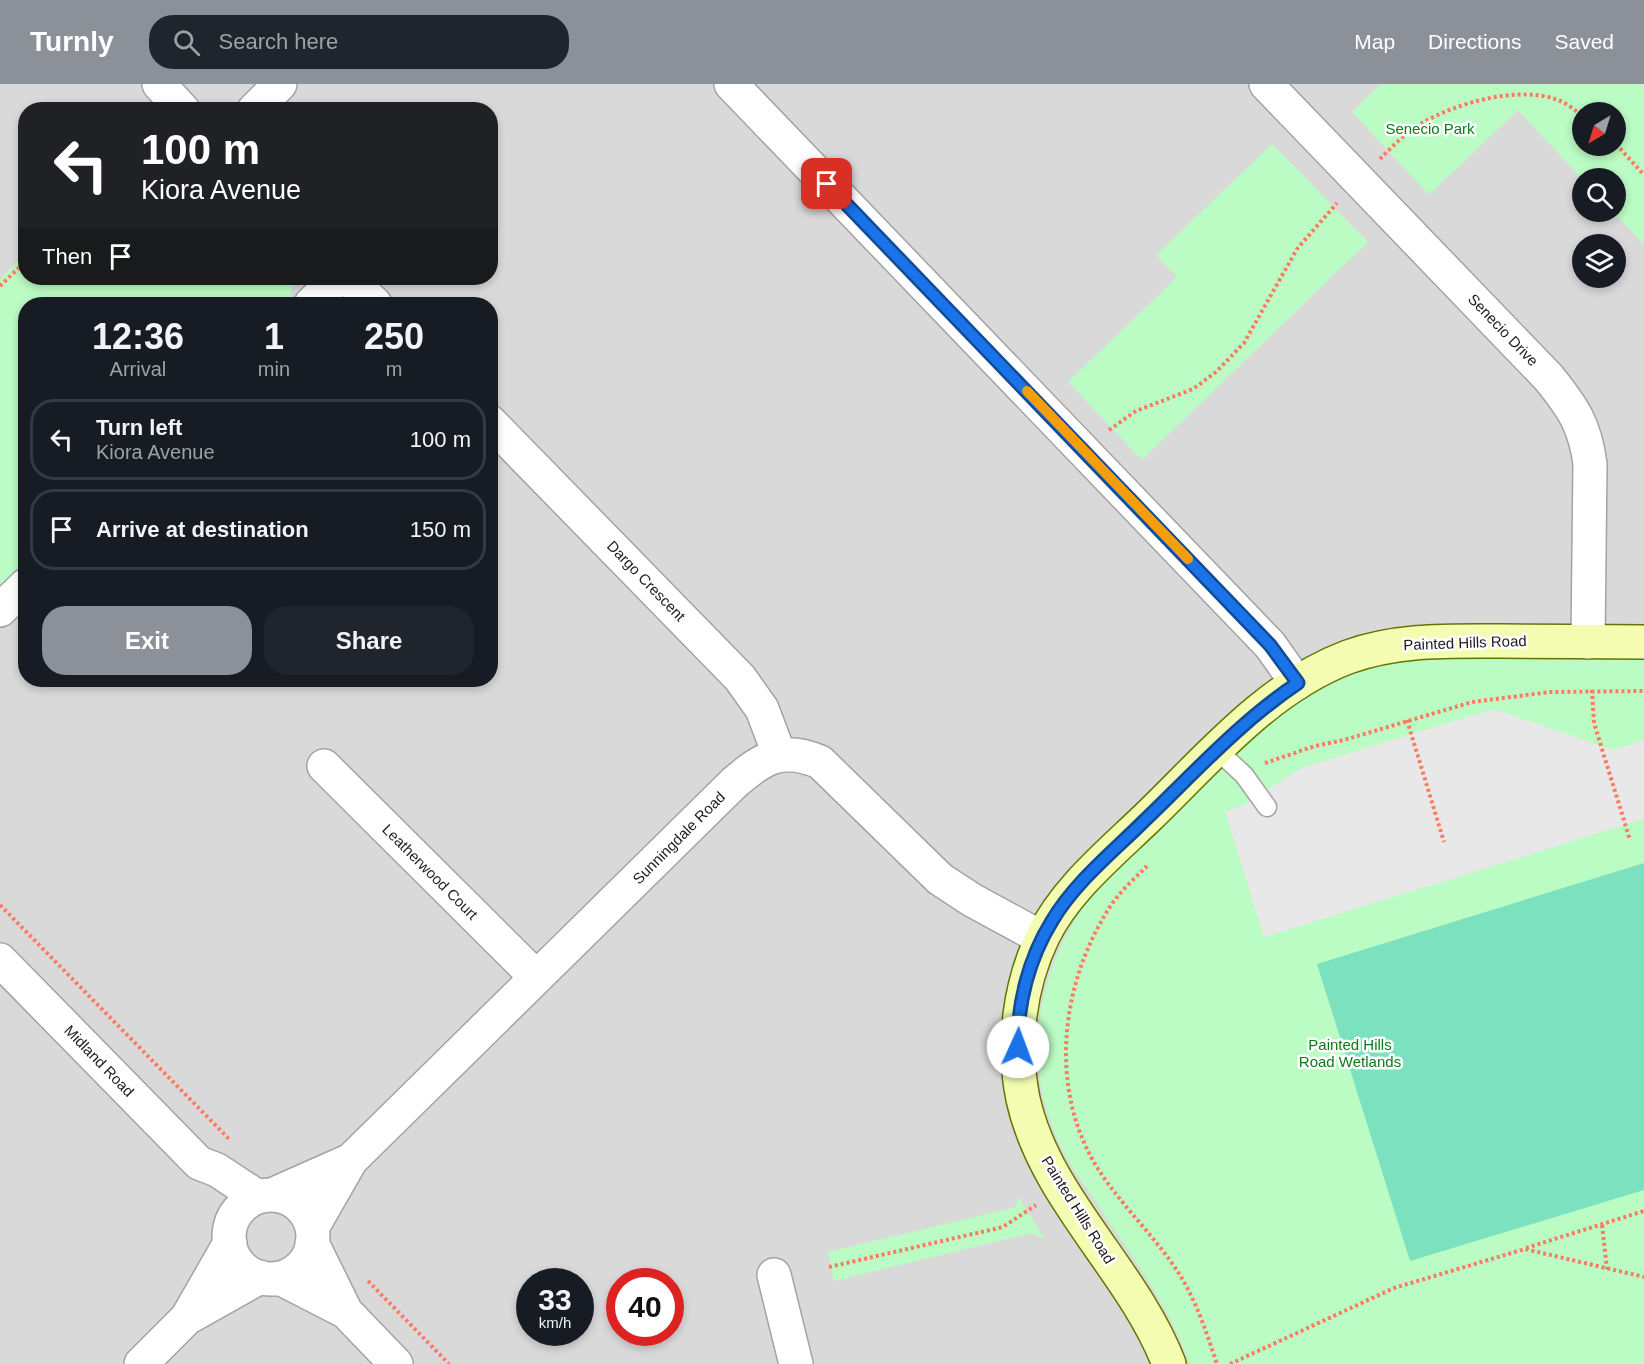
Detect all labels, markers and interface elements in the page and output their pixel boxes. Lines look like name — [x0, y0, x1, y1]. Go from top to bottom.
search box — [149, 15, 569, 69]
text: Turnly — [30, 26, 113, 57]
icon: search — [170, 26, 203, 59]
text: Search here — [218, 29, 338, 54]
text: Map — [1354, 30, 1395, 53]
text: Directions — [1428, 30, 1521, 53]
text: Saved — [1554, 30, 1614, 53]
north arrow — [1572, 102, 1626, 156]
map controls — [1572, 102, 1626, 288]
park label: Senecio Park — [1385, 120, 1475, 137]
icon: left — [42, 126, 120, 204]
text: 100 m — [141, 126, 260, 173]
pin — [801, 158, 852, 209]
icon: arrive — [810, 167, 843, 200]
button: search — [1572, 168, 1626, 222]
text: Kiora Avenue — [141, 175, 301, 205]
button: layers — [1572, 234, 1626, 288]
icon: arrive — [104, 240, 137, 273]
text: Then — [42, 244, 92, 269]
street label: Senecio Drive — [1465, 290, 1542, 369]
text: 12:36 — [92, 316, 184, 357]
text: 1 — [264, 316, 284, 357]
text: 250 — [364, 316, 424, 357]
text: Arrival — [110, 358, 166, 380]
text: min — [258, 358, 290, 380]
text: m — [386, 358, 402, 380]
text: Turn left — [96, 415, 182, 440]
icon: left — [45, 423, 78, 456]
text: 100 m — [410, 427, 471, 452]
text: Kiora Avenue — [96, 441, 215, 463]
icon: arrive — [45, 513, 78, 546]
text: Arrive at destination — [96, 517, 309, 542]
text: 150 m — [410, 517, 471, 542]
street label: Dargo Crescent — [604, 537, 690, 625]
button: Exit — [42, 606, 252, 675]
button: Share — [264, 606, 474, 675]
street label: Painted Hills Road — [1403, 632, 1527, 653]
street label: Sunningdale Road — [629, 788, 728, 887]
street label: Leatherwood Court — [379, 821, 482, 923]
position arrow — [986, 1015, 1050, 1079]
street label: Midland Road — [61, 1021, 138, 1100]
park label: Painted Hills Road Wetlands — [1299, 1036, 1401, 1070]
street label: Painted Hills Road — [1039, 1153, 1118, 1267]
speed limit sign: 40 — [606, 1268, 684, 1346]
text: 33 — [538, 1283, 572, 1316]
text: km/h — [539, 1314, 571, 1331]

